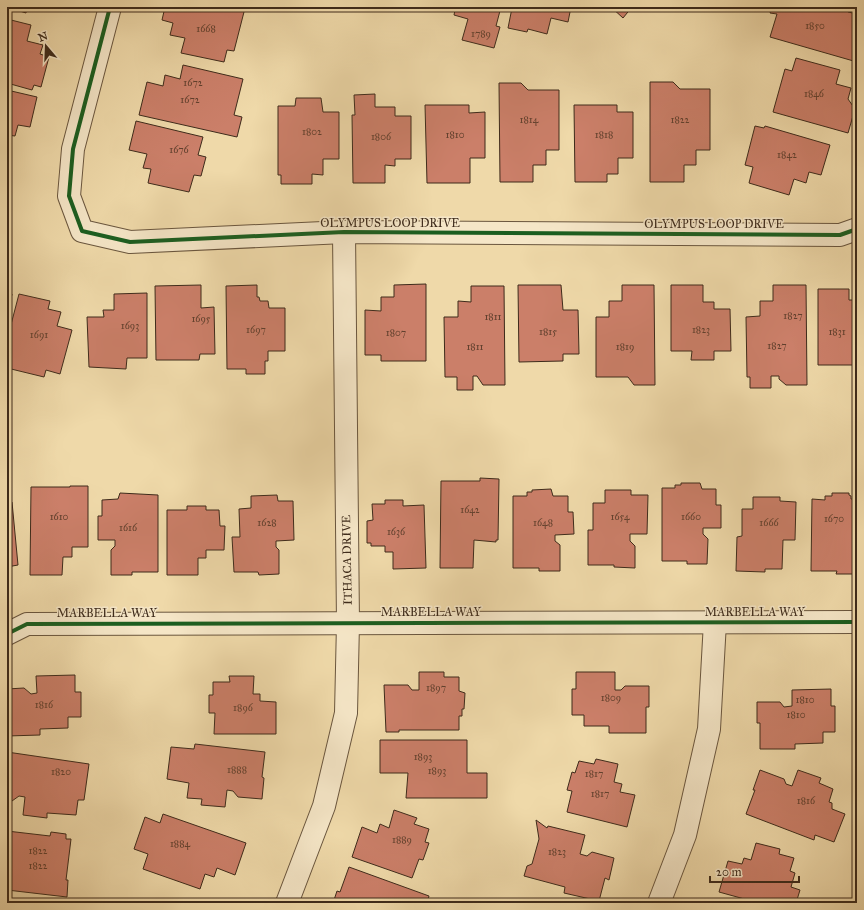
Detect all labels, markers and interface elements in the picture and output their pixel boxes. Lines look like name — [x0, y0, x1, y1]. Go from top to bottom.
house number: 1850 — [805, 20, 825, 32]
house number: 1668 — [196, 23, 216, 35]
north arrow — [26, 26, 66, 66]
house number: 1789 — [471, 28, 491, 40]
text: N — [36, 29, 50, 45]
house number: 1672 — [183, 77, 203, 89]
house number: 1846 — [804, 88, 825, 100]
house number: 1672 — [180, 94, 200, 106]
house number: 1814 — [520, 114, 539, 126]
house number: 1822 — [670, 114, 690, 126]
house number: 1802 — [302, 126, 322, 138]
house number: 1810 — [446, 129, 465, 141]
house number: 1818 — [595, 129, 613, 141]
house number: 1806 — [371, 131, 392, 143]
house number: 1676 — [169, 144, 190, 156]
house number: 1842 — [777, 149, 797, 161]
street label: OLYMPUS LOOP DRIVE — [320, 216, 460, 230]
street label: OLYMPUS LOOP DRIVE — [644, 217, 784, 231]
house number: 1827 — [783, 310, 803, 322]
house number: 1811 — [484, 311, 502, 323]
house number: 1695 — [191, 313, 211, 325]
house number: 1693 — [121, 320, 139, 332]
house number: 1697 — [246, 324, 266, 336]
house number: 1823 — [692, 324, 710, 336]
house number: 1815 — [539, 326, 557, 338]
house number: 1831 — [828, 326, 846, 338]
house number: 1807 — [386, 327, 406, 339]
house number: 1691 — [30, 329, 48, 341]
house number: 1827 — [767, 340, 787, 352]
house number: 1811 — [466, 341, 484, 353]
house number: 1819 — [616, 341, 634, 353]
house number: 1642 — [460, 504, 480, 516]
house number: 1610 — [50, 511, 69, 523]
house number: 1654 — [610, 511, 630, 523]
house number: 1660 — [681, 511, 701, 523]
house number: 1670 — [824, 513, 844, 525]
street label: ITHACA DRIVE — [339, 514, 355, 605]
house number: 1628 — [257, 517, 277, 529]
house number: 1648 — [533, 517, 553, 529]
house number: 1666 — [759, 517, 780, 529]
house number: 1616 — [119, 522, 138, 534]
house number: 1636 — [387, 526, 406, 538]
street label: MARBELLA WAY — [381, 605, 482, 619]
street label: MARBELLA WAY — [705, 605, 806, 619]
street label: MARBELLA WAY — [57, 606, 158, 620]
house number: 1897 — [426, 682, 446, 694]
house number: 1809 — [601, 692, 621, 704]
house number: 1810 — [796, 694, 815, 706]
house number: 1816 — [35, 699, 54, 711]
house number: 1896 — [233, 702, 254, 714]
house number: 1810 — [787, 709, 806, 721]
house number: 1893 — [414, 751, 432, 763]
house number: 1888 — [227, 764, 247, 776]
house number: 1893 — [428, 765, 446, 777]
house number: 1820 — [51, 766, 71, 778]
house number: 1817 — [585, 768, 603, 780]
house number: 1817 — [591, 788, 609, 800]
house number: 1816 — [797, 795, 816, 807]
house number: 1889 — [392, 834, 412, 846]
house number: 1884 — [170, 838, 191, 850]
house number: 1822 — [28, 845, 48, 857]
house number: 1823 — [548, 846, 566, 858]
scale bar — [710, 858, 799, 884]
house number: 1822 — [28, 860, 48, 872]
text: 20 m — [716, 865, 742, 879]

